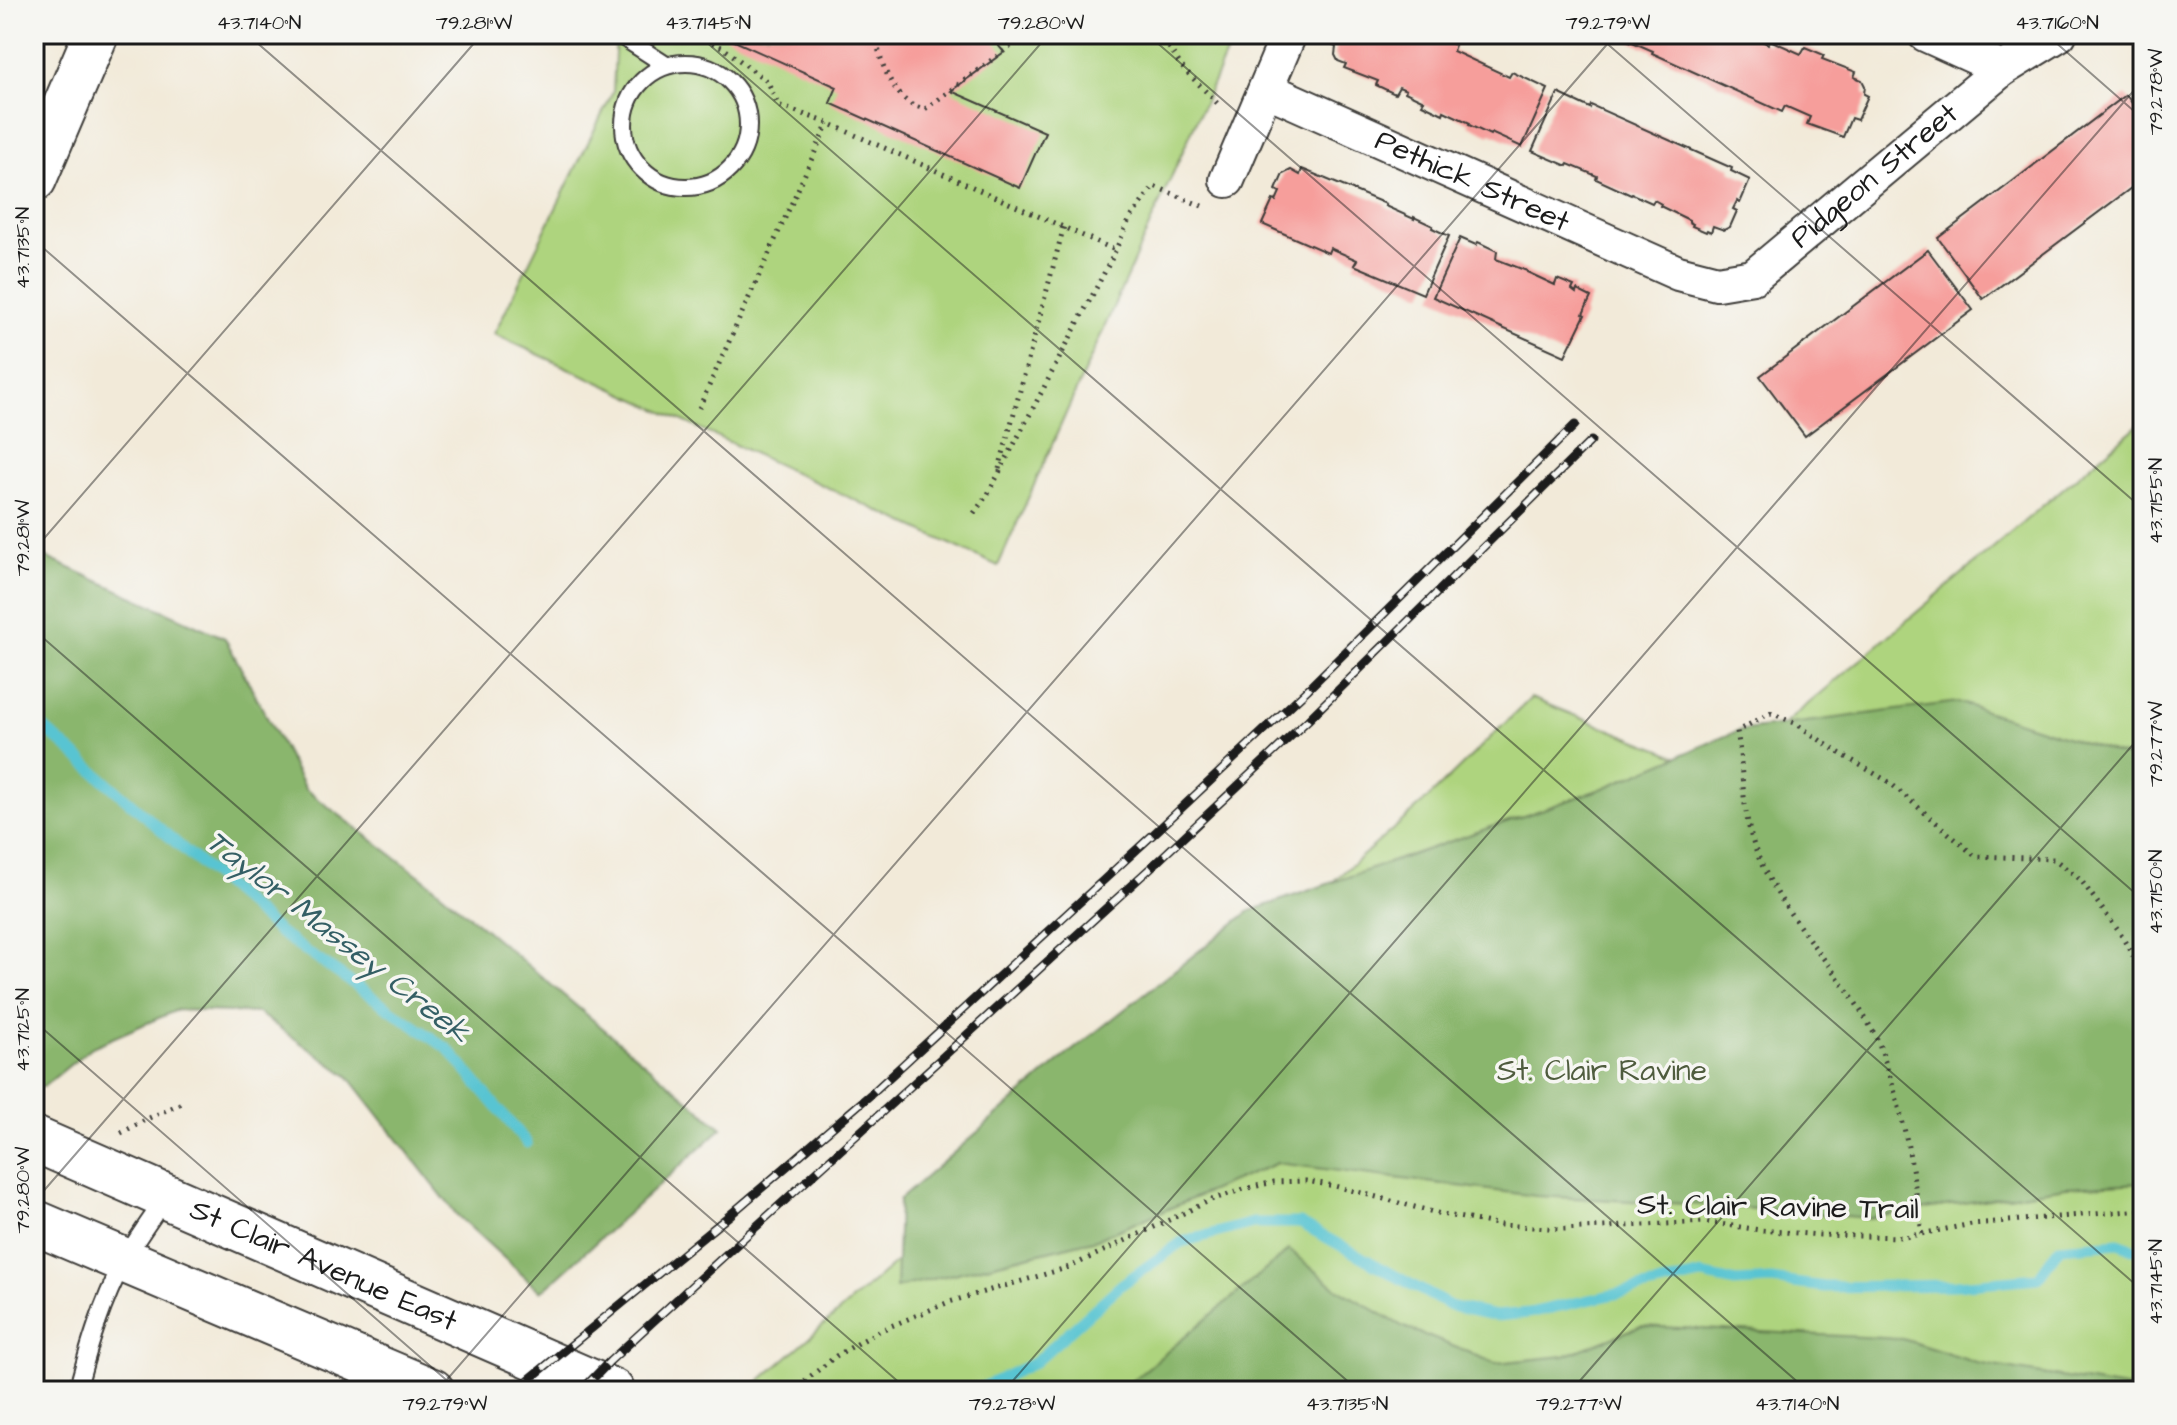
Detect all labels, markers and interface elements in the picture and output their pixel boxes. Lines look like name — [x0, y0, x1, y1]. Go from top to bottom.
text: 43.7140°N — [217, 9, 301, 37]
text: 79.281°W — [436, 9, 513, 37]
text: 43.7145°N — [665, 9, 751, 37]
text: 79.280°W — [998, 9, 1085, 37]
text: 79.279°W — [1566, 9, 1651, 37]
text: 43.7160°N — [2015, 9, 2099, 37]
text: 79.278°W — [2142, 49, 2170, 135]
street label: Pidgeon Street — [1781, 93, 1967, 258]
street label: Pethick Street — [1368, 119, 1576, 243]
text: 43.7135°N — [9, 207, 37, 289]
text: 43.7155°N — [2142, 458, 2170, 544]
text: 79.281°W — [9, 499, 37, 576]
text: 79.277°W — [2142, 701, 2170, 787]
water label: Taylor Massey Creek — [196, 819, 481, 1056]
text: 43.7150°N — [2142, 849, 2170, 935]
text: 43.7125°N — [9, 988, 37, 1072]
park label: St. Clair Ravine — [1497, 1050, 1707, 1092]
text: 79.280°W — [9, 1146, 37, 1233]
street label: St. Clair Ravine Trail — [1637, 1184, 1919, 1230]
street label: St Clair Avenue East — [183, 1189, 464, 1342]
text: 43.7145°N — [2142, 1239, 2170, 1325]
text: 79.279°W — [403, 1390, 488, 1418]
text: 79.278°W — [969, 1390, 1055, 1418]
text: 43.7135°N — [1306, 1390, 1388, 1418]
text: 79.277°W — [1536, 1390, 1622, 1418]
text: 43.7140°N — [1755, 1390, 1839, 1418]

